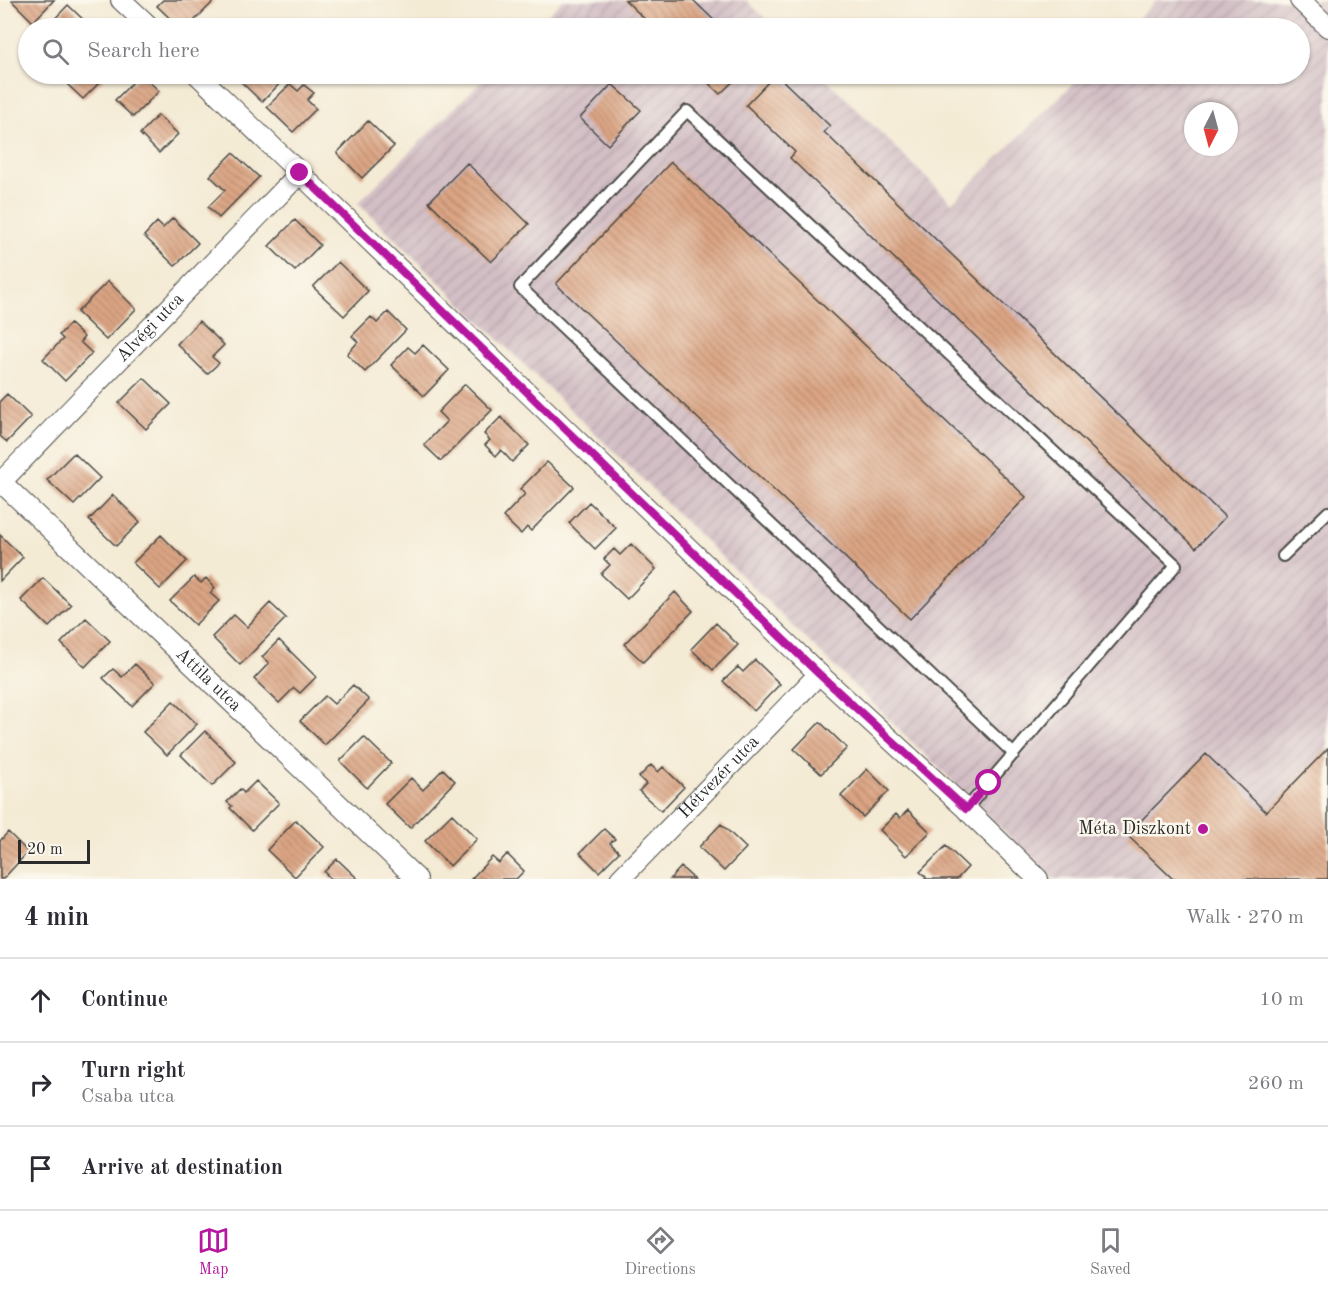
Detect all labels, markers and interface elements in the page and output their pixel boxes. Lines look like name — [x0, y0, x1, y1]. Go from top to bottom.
search box — [18, 18, 1310, 84]
icon: search — [39, 35, 72, 68]
text: Search here — [87, 40, 200, 62]
north arrow — [1184, 102, 1238, 156]
route end — [286, 159, 312, 185]
street label: Alvégi utca — [113, 290, 187, 366]
street label: Attila utca — [172, 645, 245, 715]
street label: Hétvezér utca — [675, 732, 763, 822]
route start — [975, 769, 1001, 795]
place label: Méta Diszkont — [1078, 820, 1191, 838]
marker: Méta Diszkont — [1196, 822, 1210, 836]
scale bar — [18, 837, 90, 864]
text: 20 m — [27, 842, 63, 858]
text: 4 min — [24, 905, 89, 931]
text: Walk · 270 m — [1185, 908, 1304, 928]
icon: ahead — [24, 984, 57, 1017]
text: Continue — [81, 989, 168, 1011]
text: 10 m — [1259, 990, 1304, 1010]
text: Turn right — [81, 1060, 185, 1082]
icon: right — [24, 1068, 57, 1101]
text: 260 m — [1248, 1074, 1304, 1094]
text: Csaba utca — [81, 1087, 175, 1107]
icon: arrive — [24, 1152, 57, 1185]
text: Arrive at destination — [81, 1157, 283, 1179]
tab: Map — [197, 1224, 230, 1280]
tab: Directions — [625, 1224, 696, 1280]
tab: Saved — [1090, 1224, 1131, 1280]

